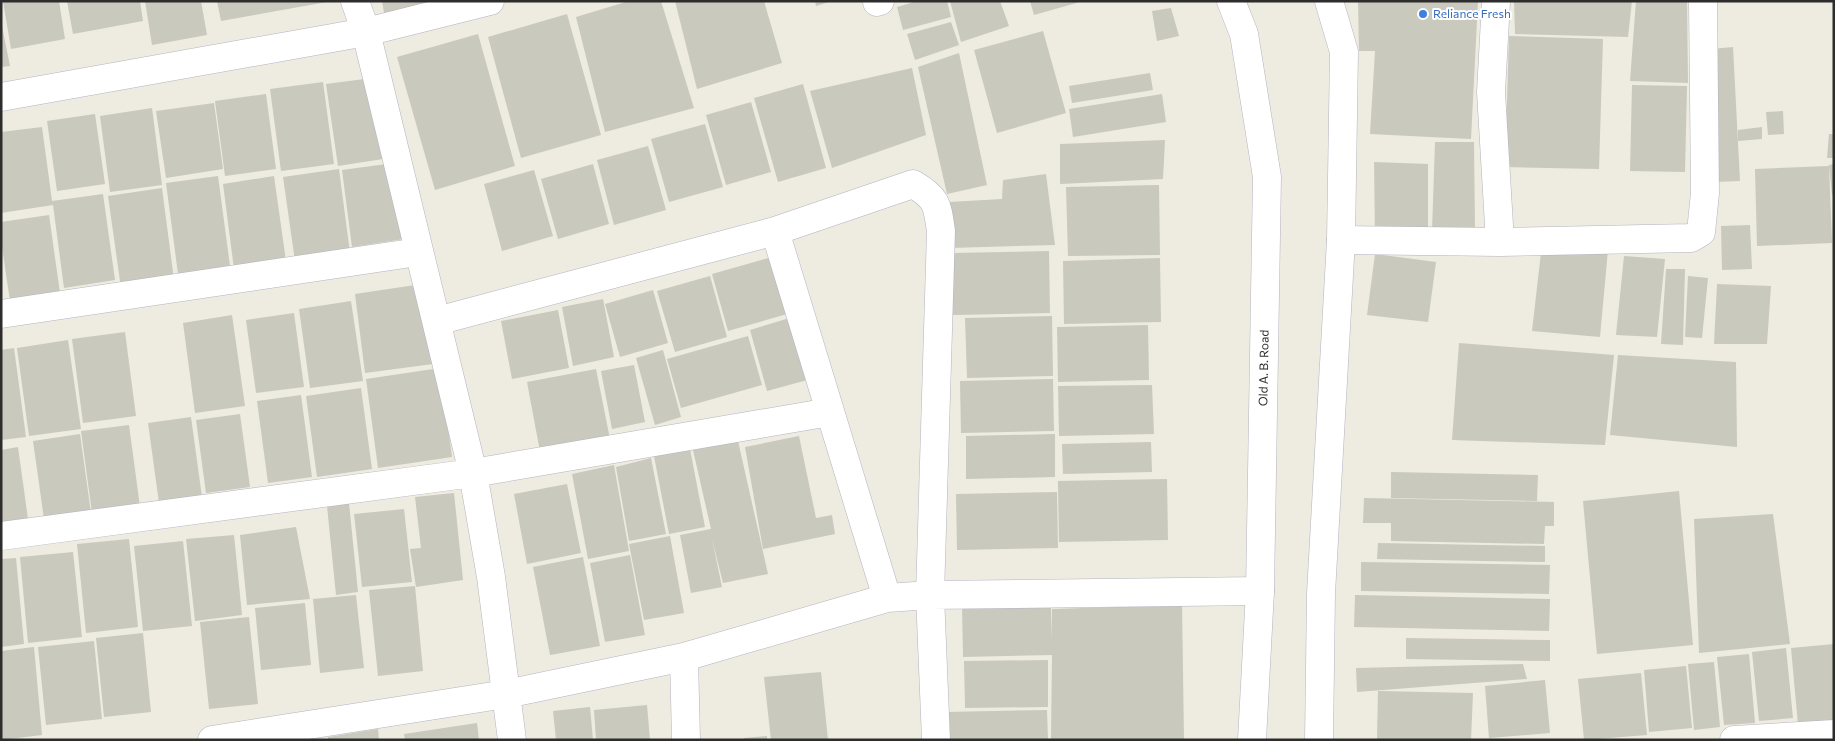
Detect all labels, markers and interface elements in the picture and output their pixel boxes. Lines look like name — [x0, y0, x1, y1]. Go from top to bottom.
place label: Reliance Fresh — [1433, 6, 1511, 20]
marker: Reliance Fresh — [1417, 8, 1429, 20]
street label: Old A. B. Road — [1255, 330, 1271, 406]

